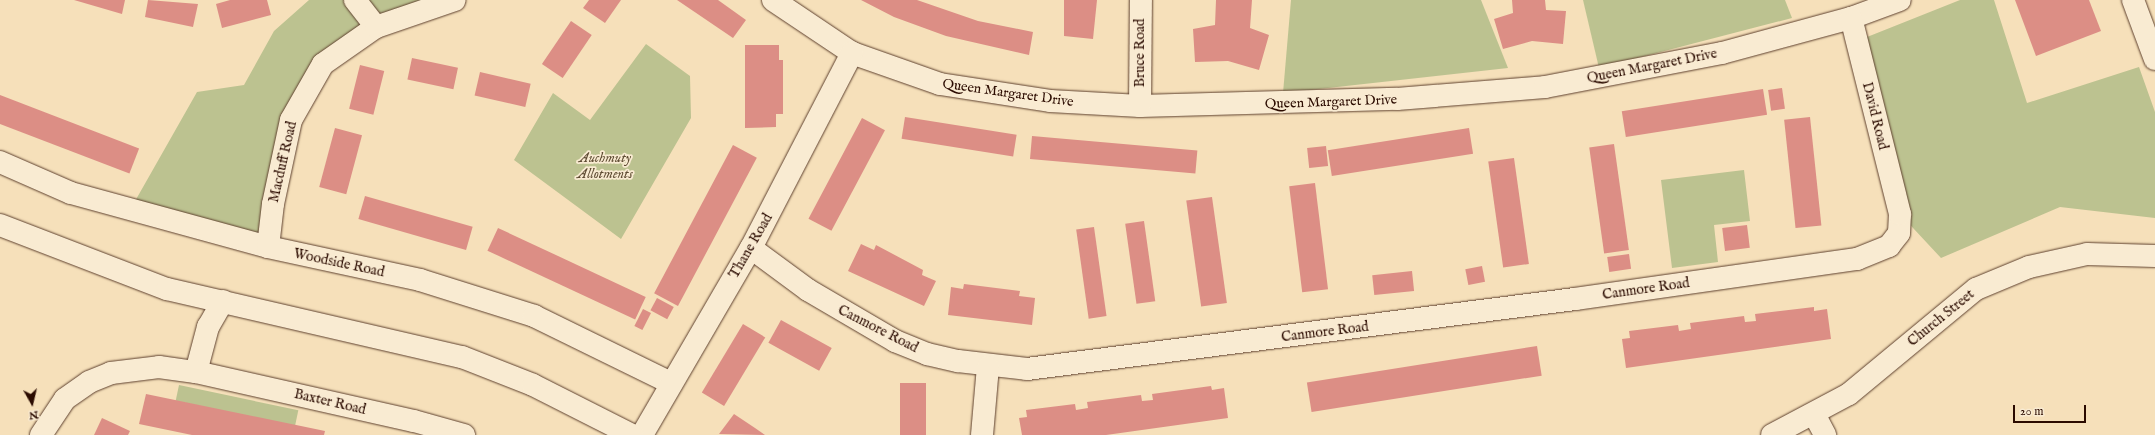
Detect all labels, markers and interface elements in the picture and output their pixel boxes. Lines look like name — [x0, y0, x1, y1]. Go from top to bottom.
street label: Bruce Road — [1132, 19, 1148, 87]
street label: Queen Margaret Drive — [1586, 45, 1718, 87]
street label: Queen Margaret Drive — [941, 75, 1075, 111]
street label: David Road — [1858, 80, 1892, 152]
street label: Queen Margaret Drive — [1265, 91, 1397, 113]
street label: Macduff Road — [265, 120, 301, 204]
park label: Auchmuty Allotments — [577, 150, 633, 182]
street label: Thane Road — [726, 210, 776, 282]
street label: Woodside Road — [292, 245, 386, 281]
street label: Canmore Road — [1601, 275, 1691, 303]
street label: Church Street — [1904, 286, 1978, 350]
street label: Canmore Road — [835, 302, 921, 356]
street label: Canmore Road — [1280, 318, 1370, 346]
north arrow — [12, 383, 52, 423]
street label: Baxter Road — [292, 386, 368, 418]
scale bar — [2015, 397, 2088, 423]
text: 20 m — [2020, 404, 2043, 419]
text: N — [28, 407, 39, 422]

